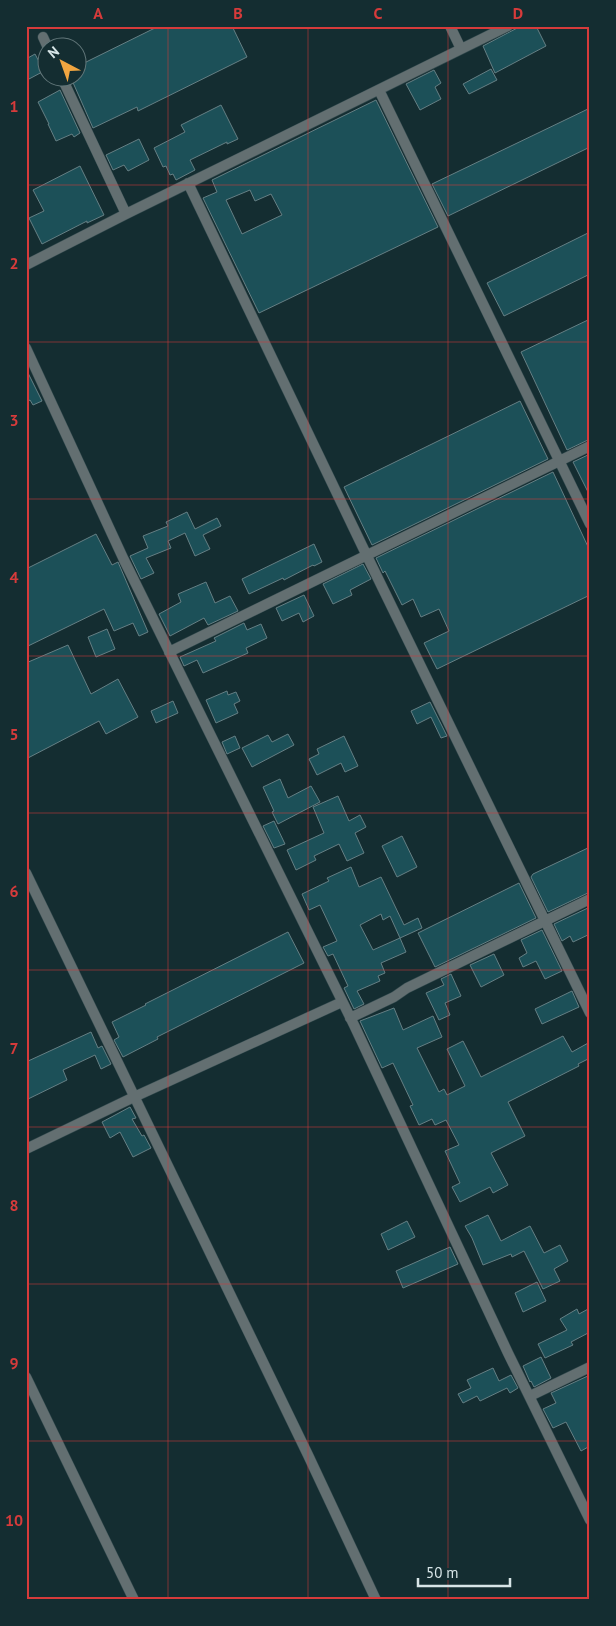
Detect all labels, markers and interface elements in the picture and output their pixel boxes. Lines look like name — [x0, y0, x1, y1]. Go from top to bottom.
text: A — [93, 3, 103, 23]
text: B — [233, 3, 243, 23]
text: C — [374, 3, 383, 23]
text: D — [513, 3, 523, 23]
north arrow — [38, 38, 88, 88]
text: N — [44, 42, 63, 62]
text: 1 — [9, 96, 19, 116]
text: 2 — [9, 253, 19, 273]
text: 3 — [9, 410, 19, 430]
text: 4 — [9, 567, 19, 587]
text: 5 — [9, 724, 19, 744]
text: 6 — [9, 881, 19, 901]
text: 7 — [9, 1038, 19, 1058]
text: 8 — [9, 1195, 19, 1215]
text: 9 — [9, 1353, 19, 1373]
text: 10 — [5, 1510, 23, 1530]
scale bar — [418, 1556, 511, 1588]
text: 50 m — [426, 1563, 459, 1582]

